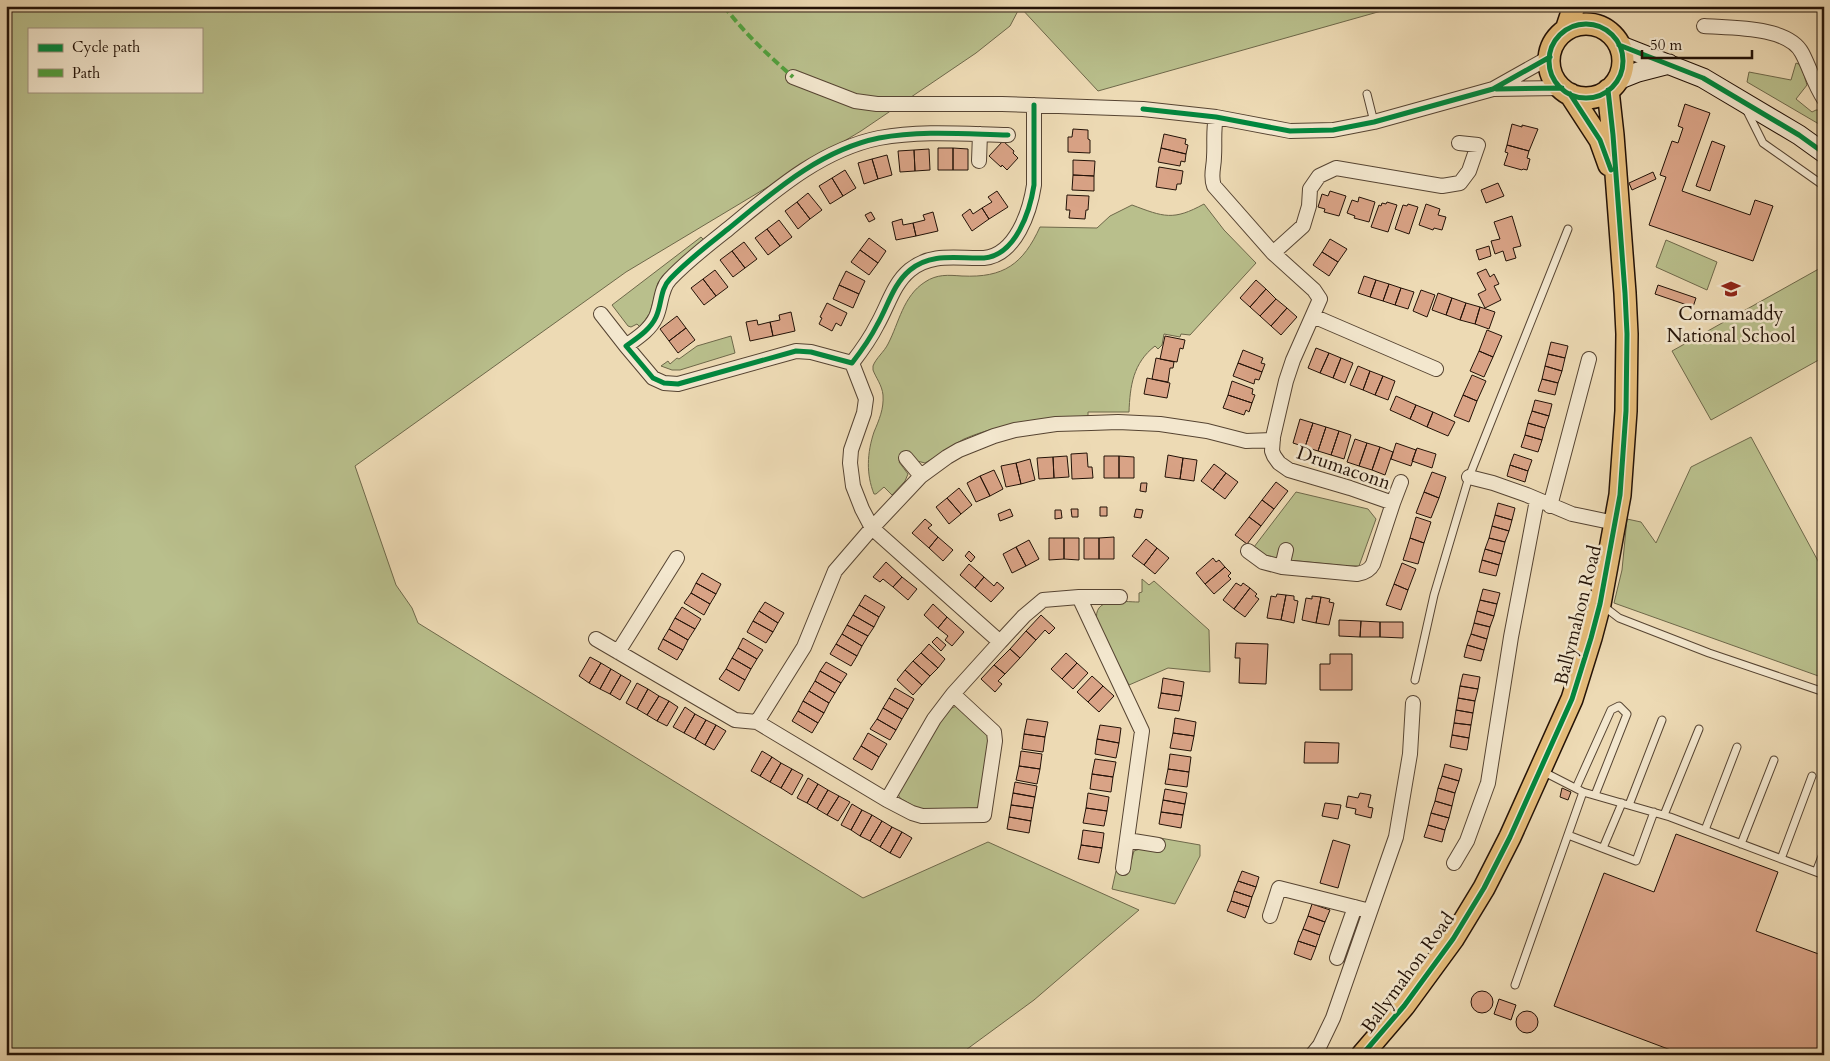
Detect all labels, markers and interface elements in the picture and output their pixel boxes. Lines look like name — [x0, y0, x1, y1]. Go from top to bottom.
legend — [28, 28, 202, 92]
scale bar — [1642, 28, 1752, 60]
text: 50 m — [1650, 35, 1682, 55]
text: Cycle path — [72, 37, 141, 57]
text: Path — [72, 63, 101, 83]
school or university icon: Cornamaddy National School — [1720, 278, 1742, 300]
place label: Cornamaddy National School — [1667, 301, 1796, 349]
street label: Drumaconn — [1293, 440, 1394, 496]
street label: Ballymahon Road — [1548, 542, 1608, 688]
street label: Ballymahon Road — [1355, 907, 1460, 1038]

